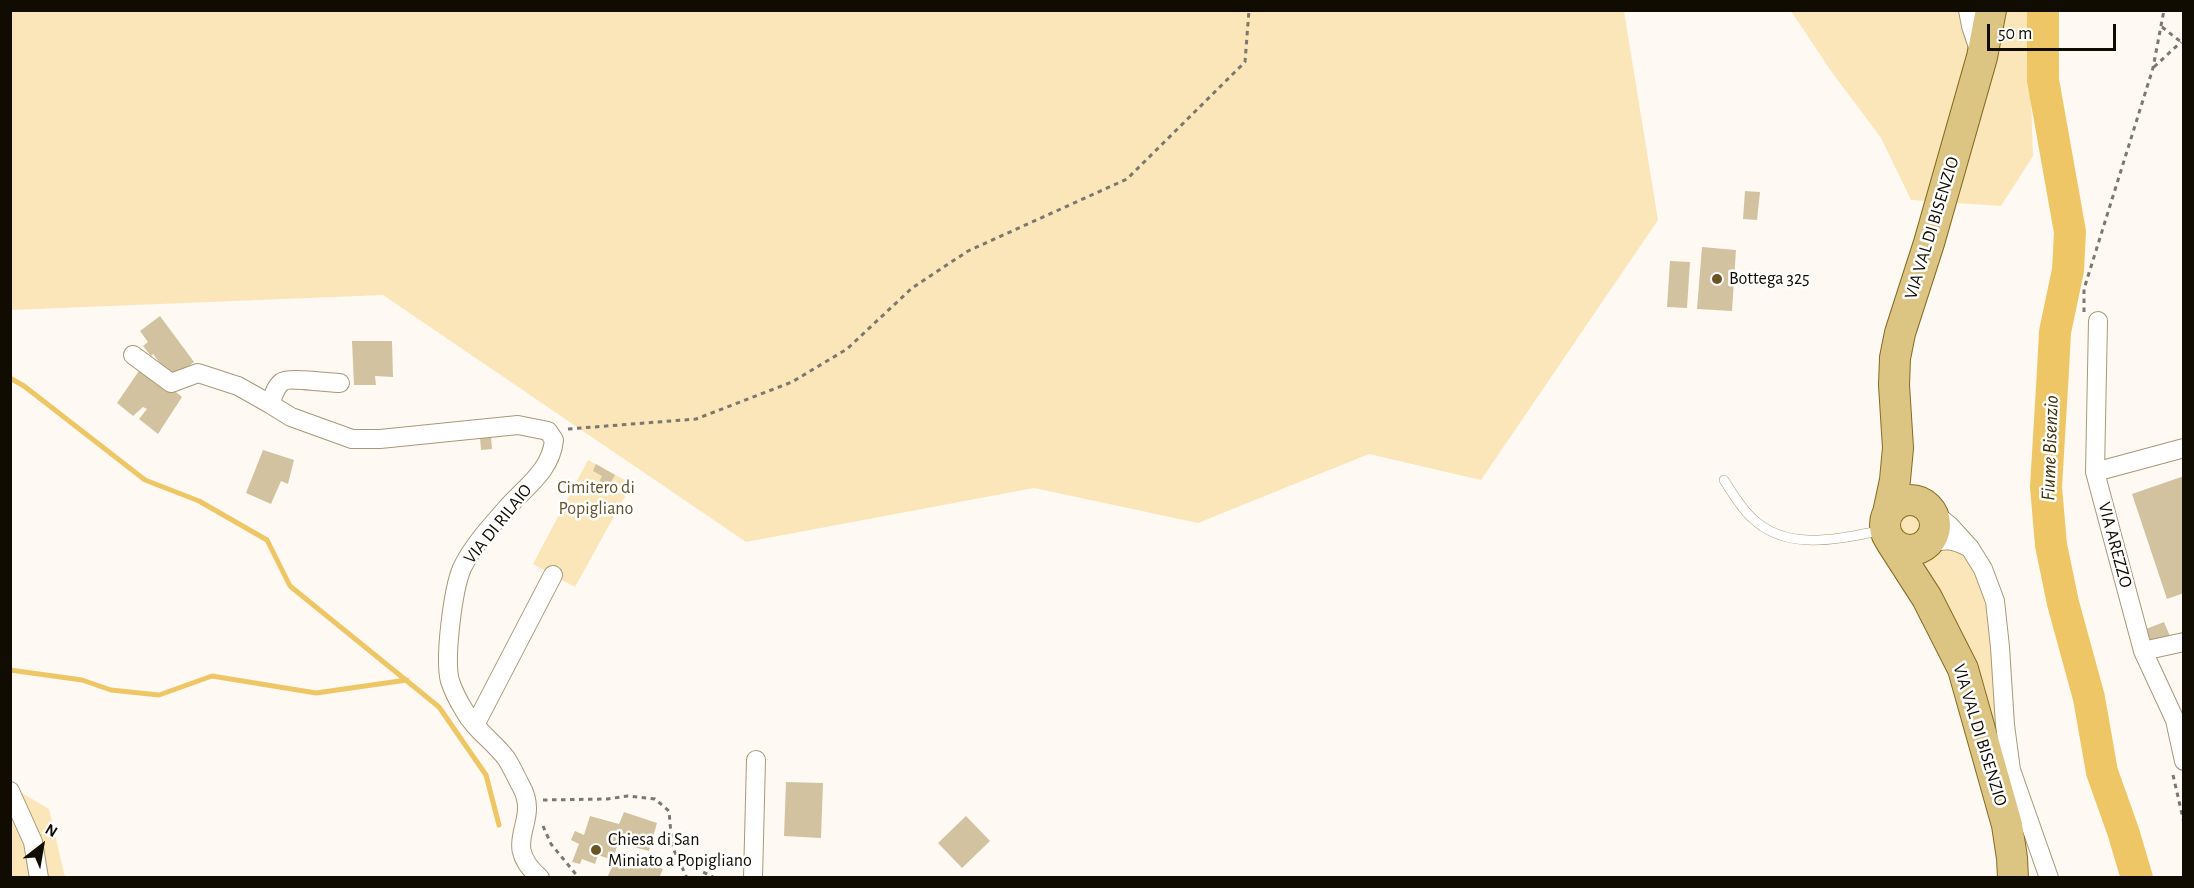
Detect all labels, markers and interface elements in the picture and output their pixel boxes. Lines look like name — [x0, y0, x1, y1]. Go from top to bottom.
scale bar — [1990, 12, 2119, 50]
text: 50 m — [1998, 25, 2032, 43]
street label: VIA VAL DI BISENZIO — [1900, 154, 1964, 302]
place label: Bottega 325 — [1729, 268, 1810, 290]
marker: Bottega 325 — [1710, 272, 1724, 286]
water label: Fiume Bisenzio — [2036, 395, 2064, 501]
park label: Cimitero di Popigliano — [557, 477, 635, 520]
street label: VIA DI RILAIO — [459, 480, 537, 568]
street label: VIA AREZZO — [2093, 500, 2137, 590]
street label: VIA VAL DI BISENZIO — [1948, 661, 2012, 809]
north arrow — [12, 816, 72, 876]
text: N — [42, 821, 60, 840]
place label: Chiesa di San Miniato a Popigliano — [608, 829, 752, 872]
marker: Chiesa di San Miniato a Popigliano — [589, 843, 603, 857]

